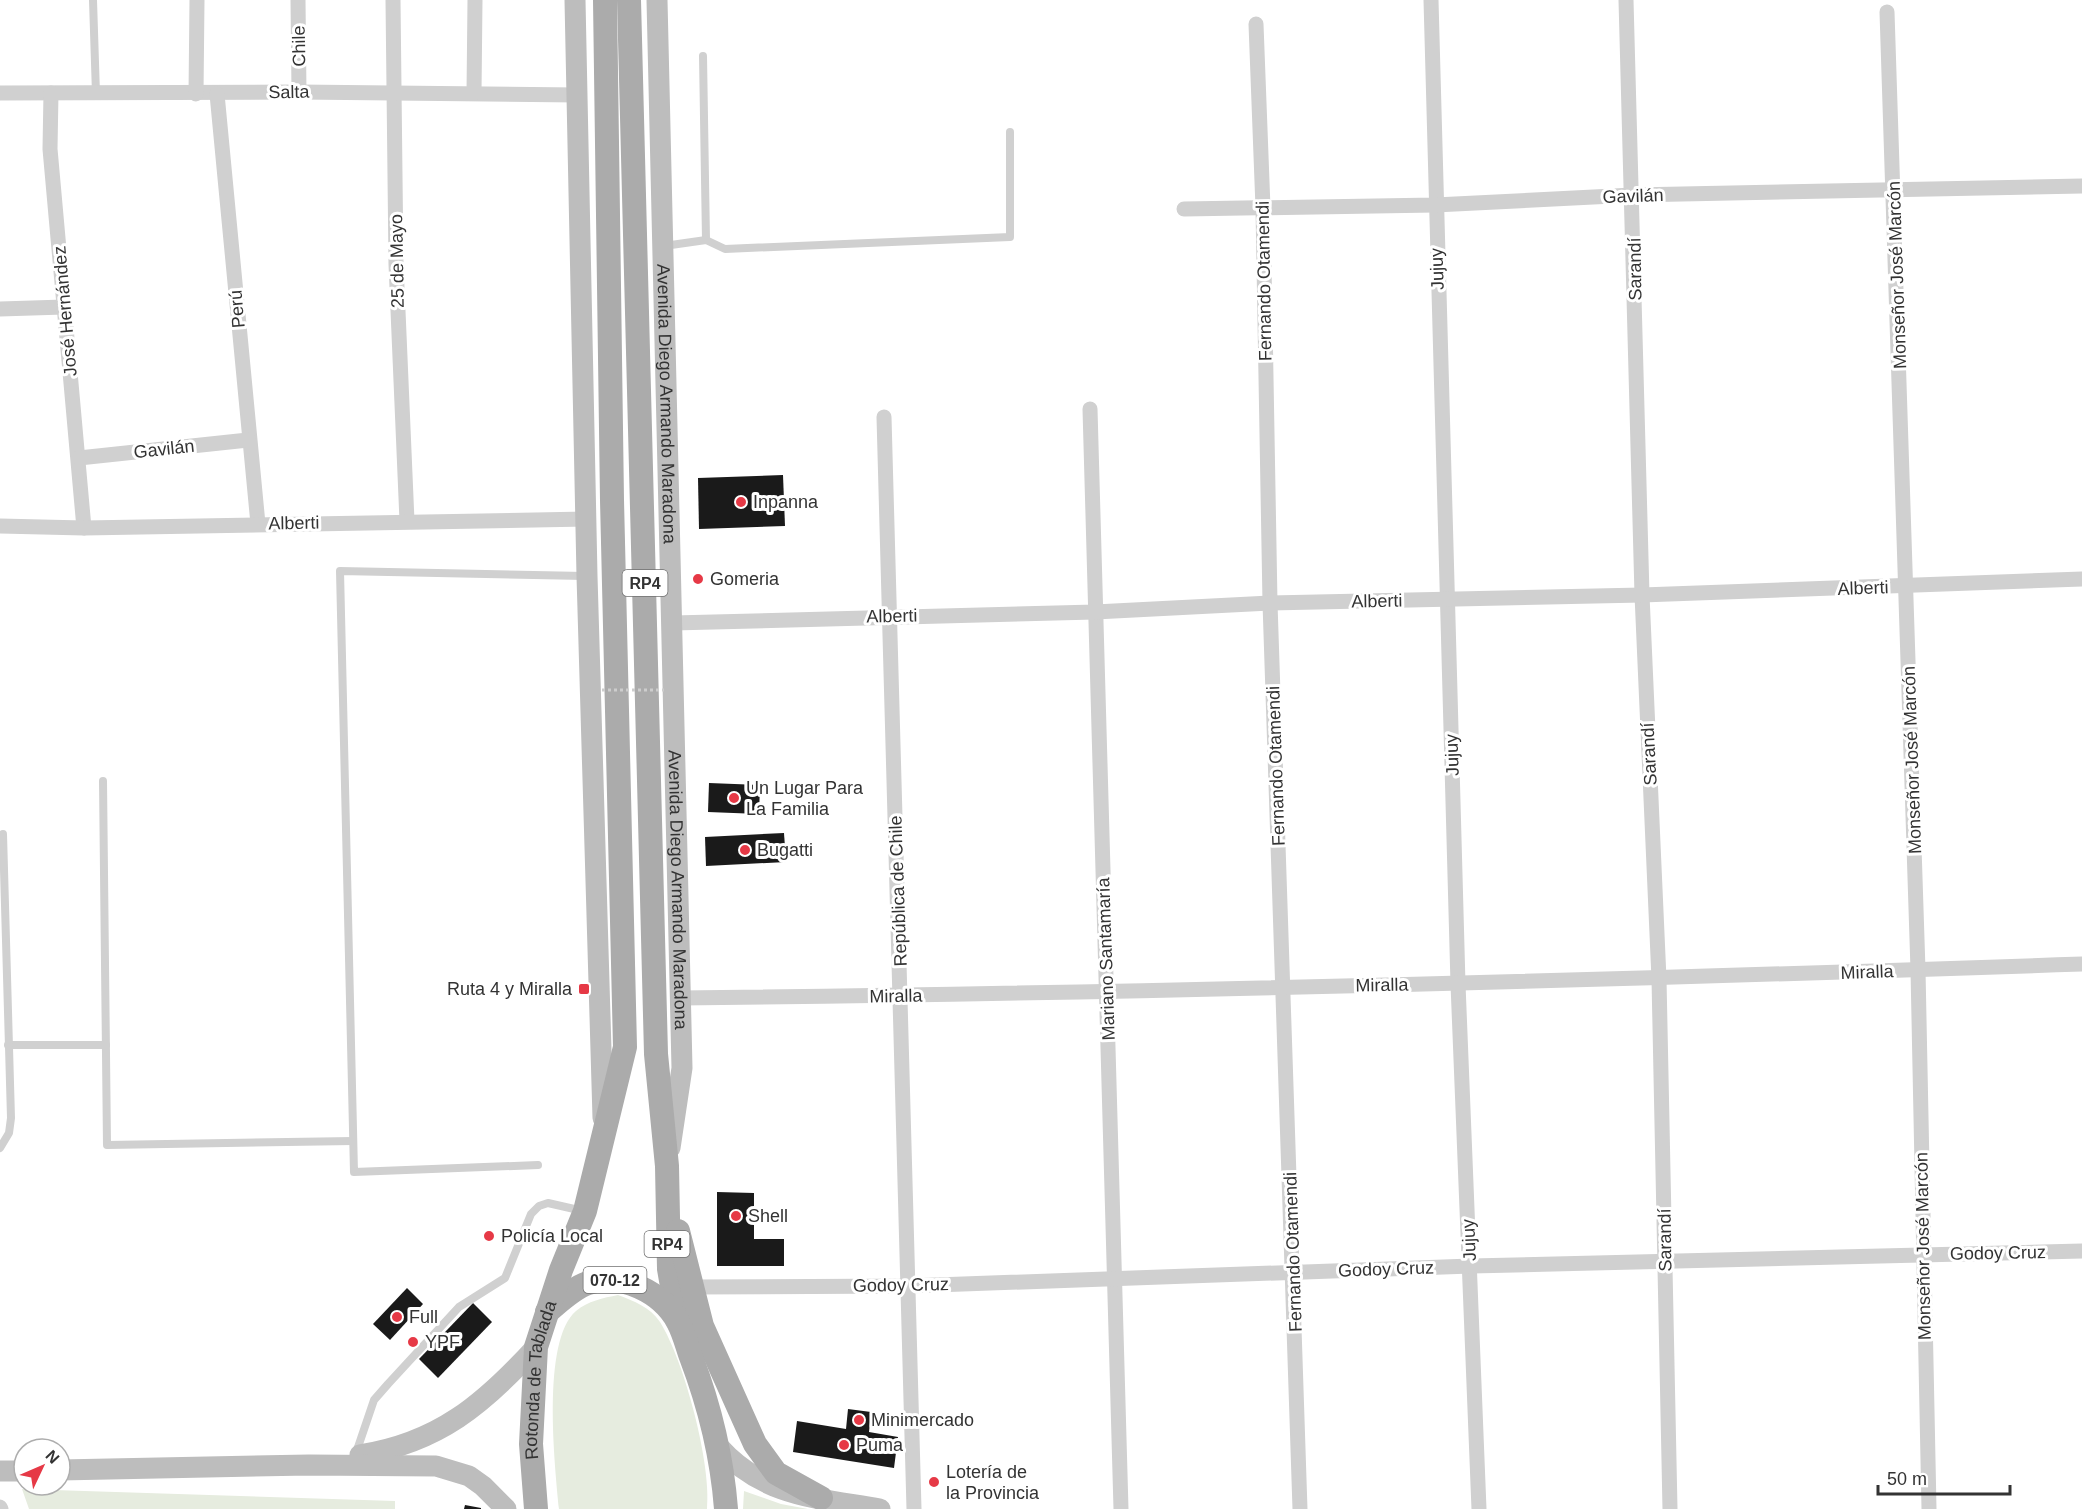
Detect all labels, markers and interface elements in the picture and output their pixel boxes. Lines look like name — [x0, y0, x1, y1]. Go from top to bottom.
street label: Chile — [289, 25, 309, 67]
street label: Salta — [268, 82, 311, 102]
street label: Monseñor José Marcón — [1884, 181, 1910, 369]
street label: Gavilán — [1602, 185, 1664, 207]
street label: Fernando Otamendi — [1253, 201, 1275, 361]
street label: 25 de Mayo — [386, 214, 408, 308]
street label: Sarandí — [1624, 237, 1646, 301]
street label: José Hernández — [49, 245, 81, 377]
street label: Jujuy — [1426, 248, 1448, 290]
street label: Avenida Diego Armando Maradona — [653, 264, 680, 545]
street label: Perú — [225, 289, 249, 329]
street label: Gavilán — [133, 436, 195, 462]
place label: Inpanna — [753, 492, 819, 512]
marker: Inpanna — [734, 495, 748, 509]
street label: Alberti — [268, 513, 320, 533]
place label: Gomeria — [710, 569, 780, 589]
road number: RP4 — [622, 570, 668, 596]
marker: Gomeria — [691, 572, 705, 586]
street label: Alberti — [1837, 577, 1889, 599]
street label: Alberti — [1351, 591, 1403, 611]
street label: Alberti — [866, 606, 918, 626]
street label: Monseñor José Marcón — [1899, 666, 1925, 854]
street label: Fernando Otamendi — [1263, 686, 1289, 846]
street label: Sarandí — [1637, 722, 1661, 786]
street label: Jujuy — [1441, 734, 1463, 776]
street label: Avenida Diego Armando Maradona — [665, 750, 691, 1031]
place label: Un Lugar Para La Familia — [746, 778, 864, 819]
marker: Un Lugar Para La Familia — [727, 791, 741, 805]
street label: República de Chile — [885, 815, 911, 967]
place label: Bugatti — [757, 840, 813, 860]
marker: Bugatti — [738, 843, 752, 857]
street label: Mariano Santamaría — [1093, 876, 1119, 1041]
street label: Miralla — [1840, 961, 1895, 983]
street label: Miralla — [1355, 975, 1410, 995]
place label: Ruta 4 y Miralla — [447, 979, 573, 999]
marker: Ruta 4 y Miralla — [577, 982, 591, 996]
street label: Miralla — [869, 986, 924, 1006]
street label: Monseñor José Marcón — [1911, 1152, 1935, 1340]
street label: Fernando Otamendi — [1280, 1172, 1306, 1332]
place label: Shell — [748, 1206, 788, 1226]
street label: Sarandí — [1654, 1208, 1676, 1272]
marker: Shell — [729, 1209, 743, 1223]
street label: Jujuy — [1458, 1218, 1480, 1262]
place label: Policía Local — [501, 1226, 603, 1246]
marker: Policía Local — [482, 1229, 496, 1243]
road number: RP4 — [644, 1231, 690, 1257]
street label: Godoy Cruz — [1950, 1242, 2046, 1264]
street label: Godoy Cruz — [1338, 1257, 1434, 1281]
road number: 070-12 — [584, 1267, 646, 1293]
street label: Godoy Cruz — [853, 1274, 949, 1296]
street label: Rotonda de Tablada — [521, 1297, 561, 1460]
place label: Full — [409, 1307, 438, 1327]
marker: Full — [390, 1310, 404, 1324]
place label: YPF — [425, 1332, 460, 1352]
marker: YPF — [406, 1335, 420, 1349]
place label: Minimercado — [871, 1410, 974, 1430]
marker: Minimercado — [852, 1413, 866, 1427]
place label: Puma — [856, 1435, 904, 1455]
north arrow — [12, 1437, 72, 1497]
marker: Puma — [837, 1438, 851, 1452]
text: N — [42, 1447, 63, 1467]
scale bar — [1878, 1458, 2010, 1496]
place label: Lotería de la Provincia — [946, 1462, 1040, 1503]
text: 50 m — [1887, 1469, 1927, 1489]
marker: Lotería de la Provincia — [927, 1475, 941, 1489]

